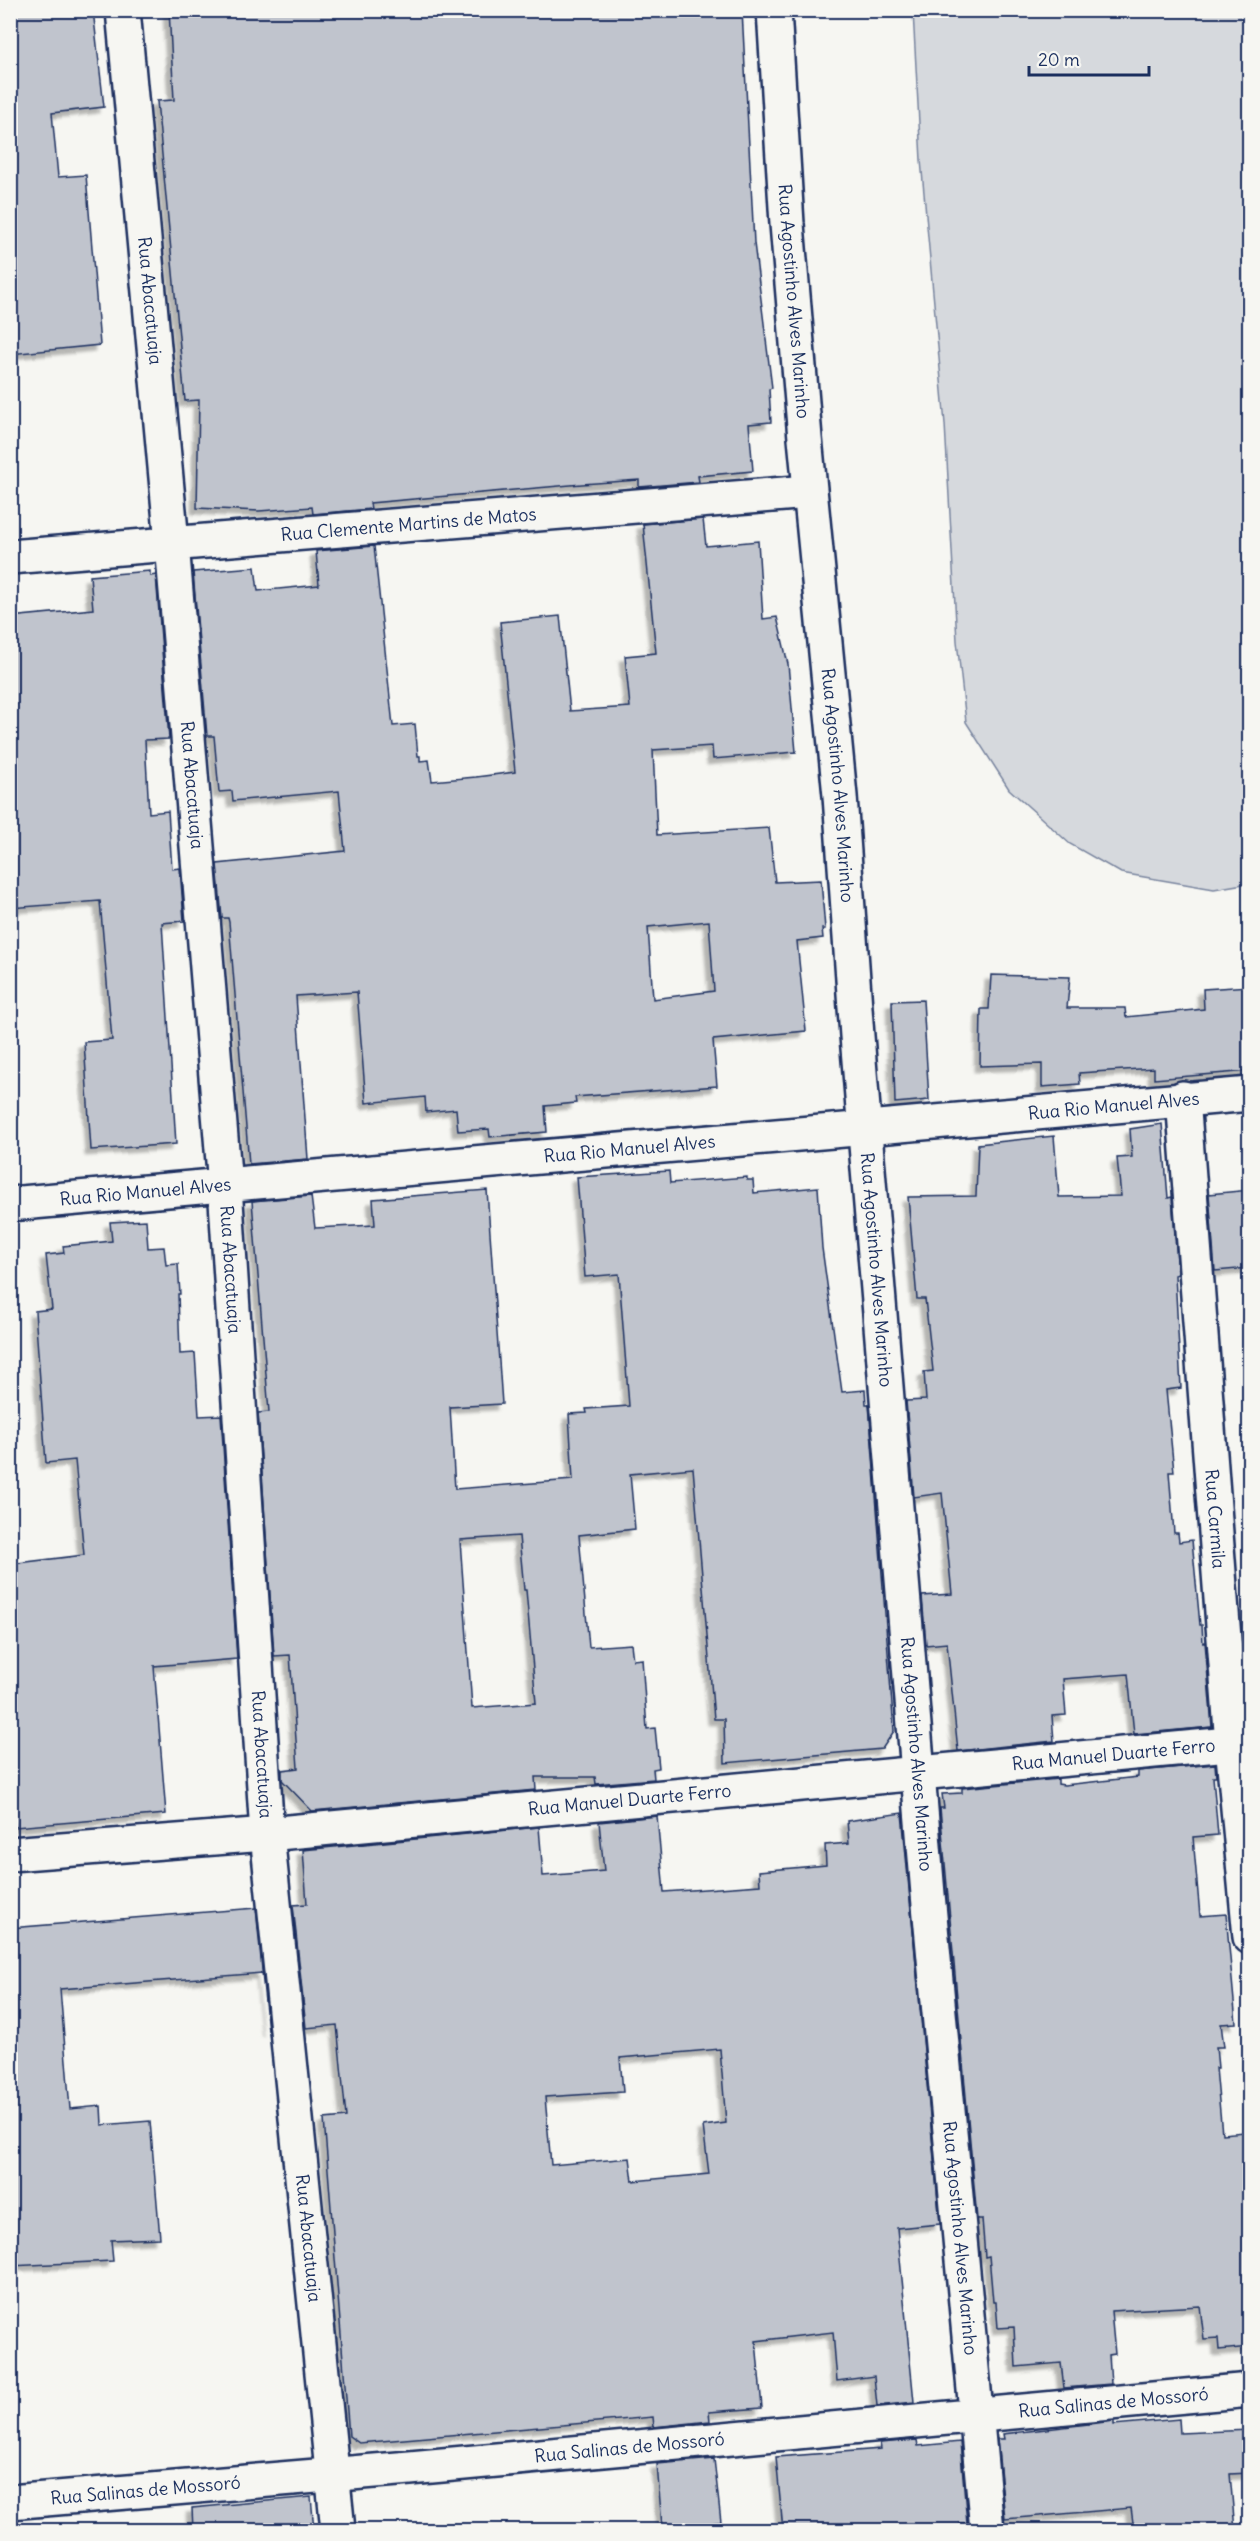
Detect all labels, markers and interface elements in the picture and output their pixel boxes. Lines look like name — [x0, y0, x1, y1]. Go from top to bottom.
scale bar — [1029, 39, 1149, 77]
text: 20 m — [1038, 48, 1080, 71]
street label: Rua Agostinho Alves Marinho — [774, 183, 815, 420]
street label: Rua Abacatuaja — [133, 236, 168, 366]
street label: Rua Clemente Martins de Matos — [280, 502, 537, 546]
street label: Rua Agostinho Alves Marinho — [817, 667, 860, 903]
street label: Rua Abacatuaja — [176, 720, 209, 850]
street label: Rua Rio Manuel Alves — [1027, 1087, 1200, 1125]
street label: Rua Rio Manuel Alves — [543, 1129, 716, 1168]
street label: Rua Agostinho Alves Marinho — [856, 1151, 898, 1388]
street label: Rua Rio Manuel Alves — [59, 1172, 232, 1211]
street label: Rua Abacatuaja — [215, 1205, 247, 1334]
street label: Rua Carmila — [1200, 1468, 1231, 1569]
street label: Rua Agostinho Alves Marinho — [896, 1636, 938, 1872]
street label: Rua Abacatuaja — [247, 1689, 278, 1819]
street label: Rua Manuel Duarte Ferro — [1011, 1733, 1216, 1775]
street label: Rua Manuel Duarte Ferro — [527, 1779, 732, 1821]
street label: Rua Agostinho Alves Marinho — [938, 2120, 983, 2356]
street label: Rua Abacatuaja — [291, 2173, 327, 2303]
street label: Rua Salinas de Mossoró — [1017, 2382, 1210, 2422]
street label: Rua Salinas de Mossoró — [533, 2427, 726, 2467]
street label: Rua Salinas de Mossoró — [49, 2470, 242, 2510]

